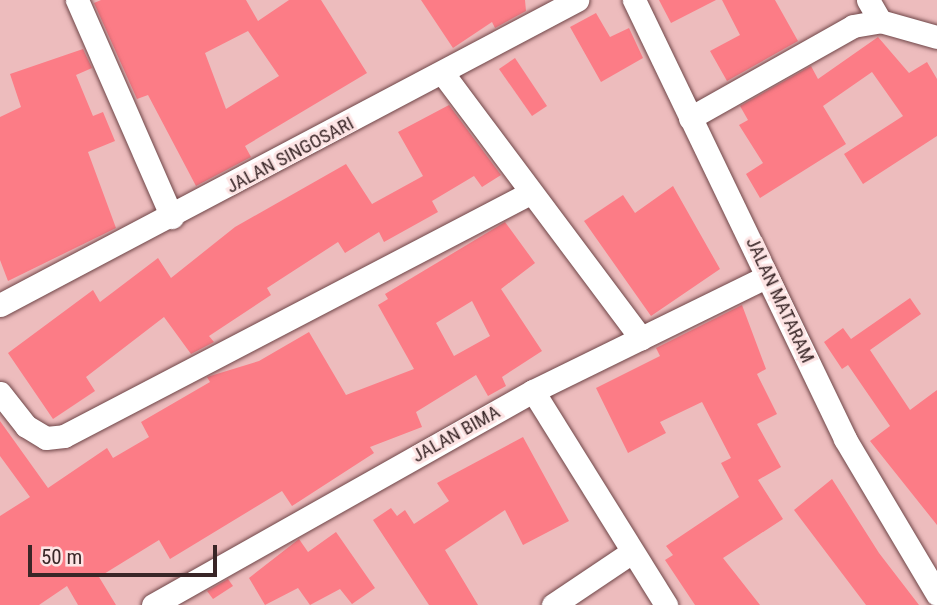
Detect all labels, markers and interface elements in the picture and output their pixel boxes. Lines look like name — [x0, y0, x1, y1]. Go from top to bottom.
street label: JALAN SINGOSARI — [222, 112, 358, 198]
street label: JALAN MATARAM — [741, 234, 819, 366]
street label: JALAN BIMA — [408, 401, 504, 467]
scale bar — [32, 532, 220, 576]
text: 50 m — [41, 545, 82, 569]

